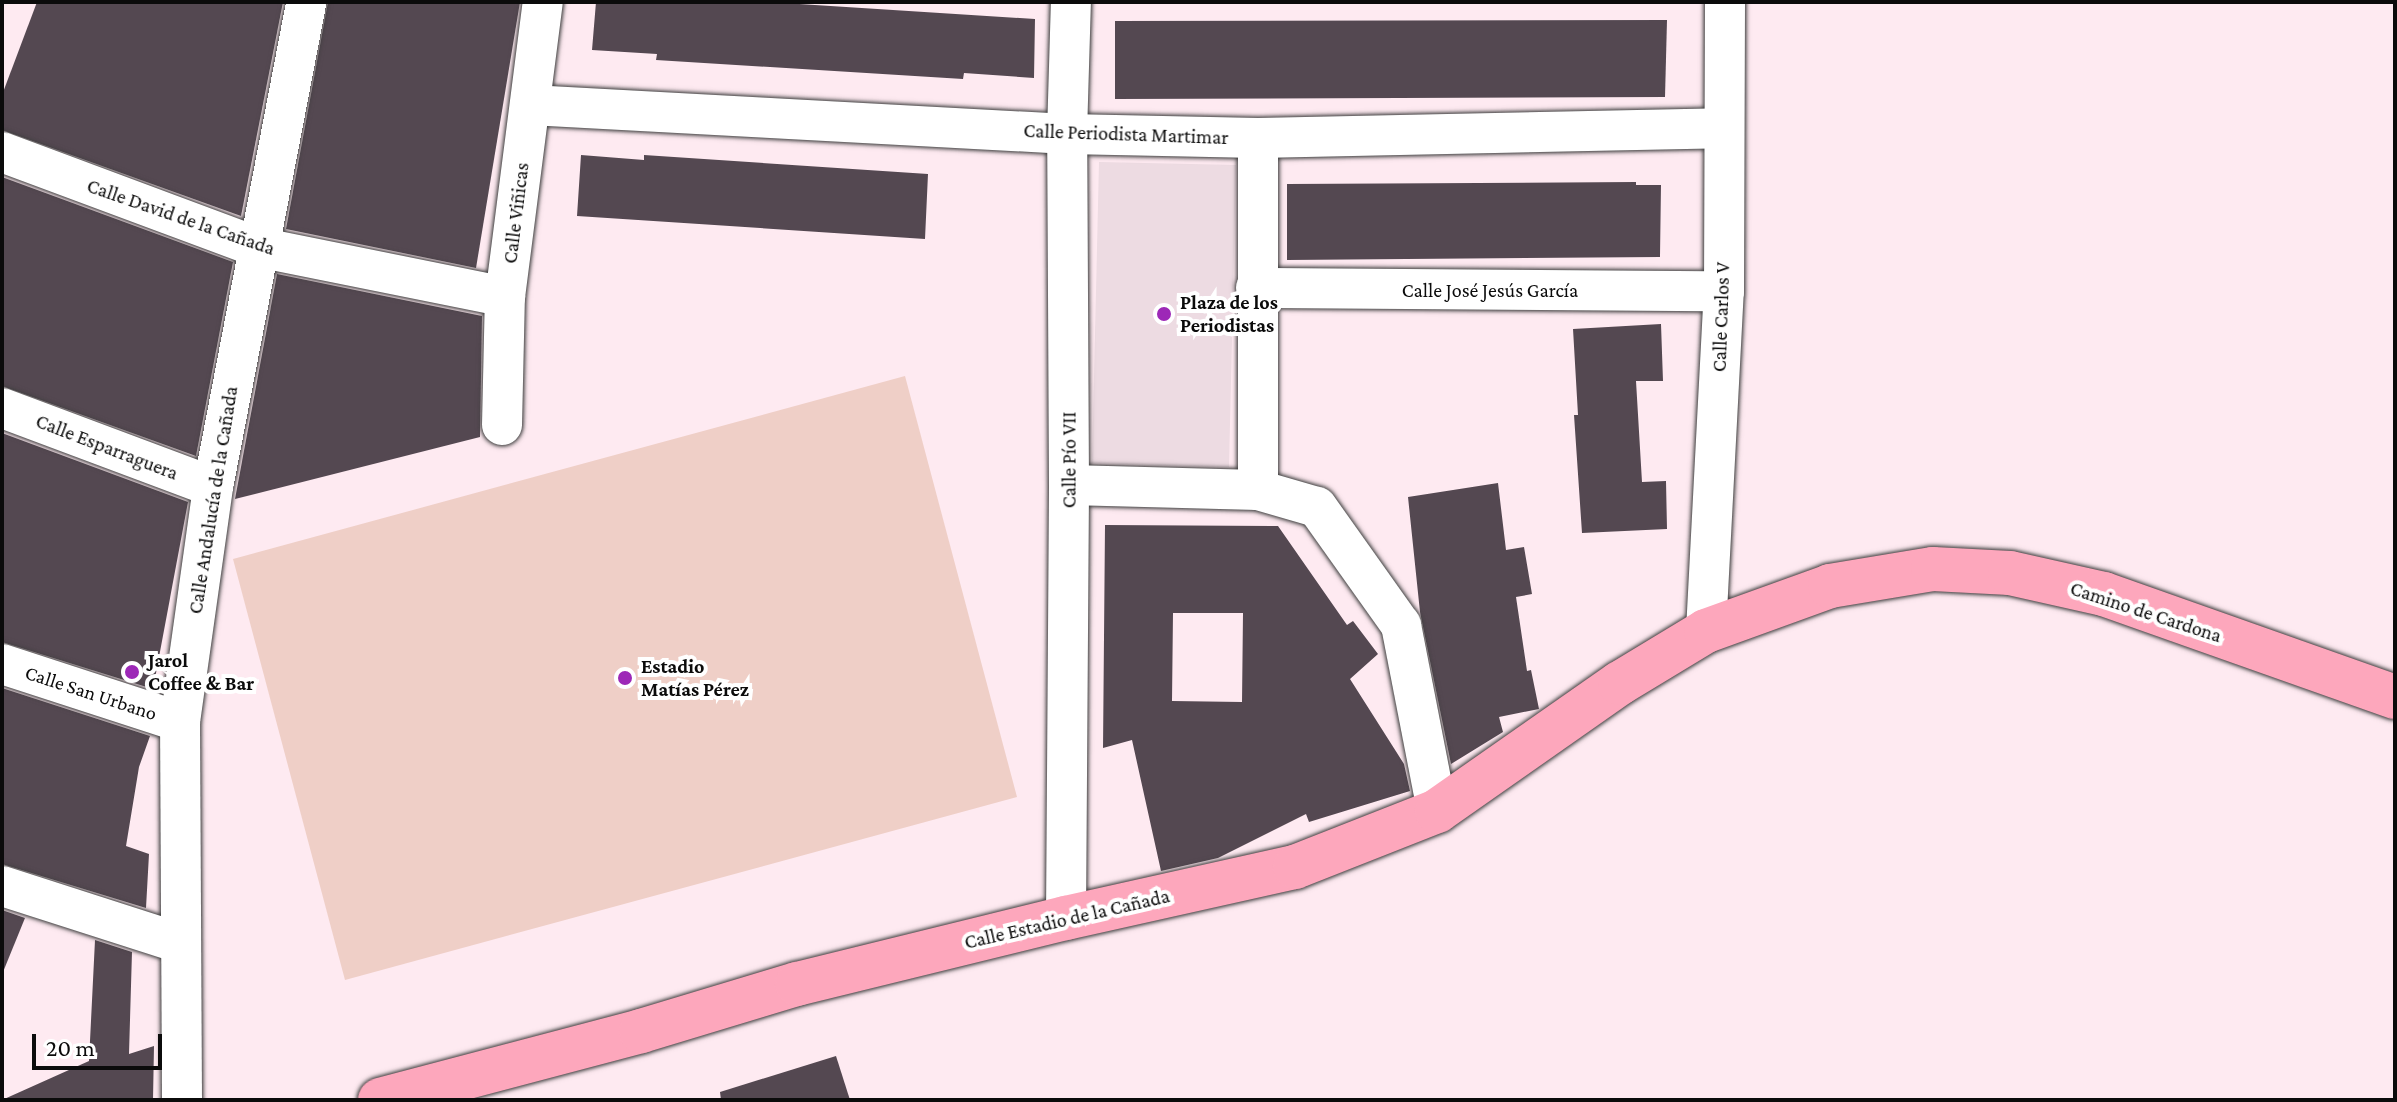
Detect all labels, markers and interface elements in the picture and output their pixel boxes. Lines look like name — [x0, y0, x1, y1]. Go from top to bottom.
street label: Calle Periodista Martimar — [1023, 118, 1229, 150]
street label: Calle Viñicas — [498, 161, 534, 265]
street label: Calle David de la Cañada — [84, 174, 278, 260]
street label: Calle Carlos V — [1707, 262, 1735, 372]
street label: Calle José Jesús García — [1402, 278, 1578, 302]
place label: Plaza de los Periodistas — [1180, 290, 1278, 337]
marker: Plaza de los Periodistas — [1155, 305, 1173, 323]
street label: Calle Andalucía de la Cañada — [183, 384, 243, 616]
street label: Calle Esparraguera — [32, 409, 182, 485]
street label: Calle Pío VII — [1057, 412, 1081, 508]
street label: Camino de Cardona — [2067, 576, 2225, 648]
place label: Jarol Coffee & Bar — [148, 648, 254, 695]
place label: Estadio Matías Pérez — [641, 654, 749, 701]
street label: Calle San Urbano — [22, 660, 160, 726]
marker: Jarol Coffee & Bar — [123, 663, 141, 681]
marker: Estadio Matías Pérez — [616, 669, 634, 687]
street label: Calle Estadio de la Cañada — [962, 884, 1172, 954]
scale bar — [36, 1018, 166, 1068]
text: 20 m — [46, 1034, 95, 1061]

